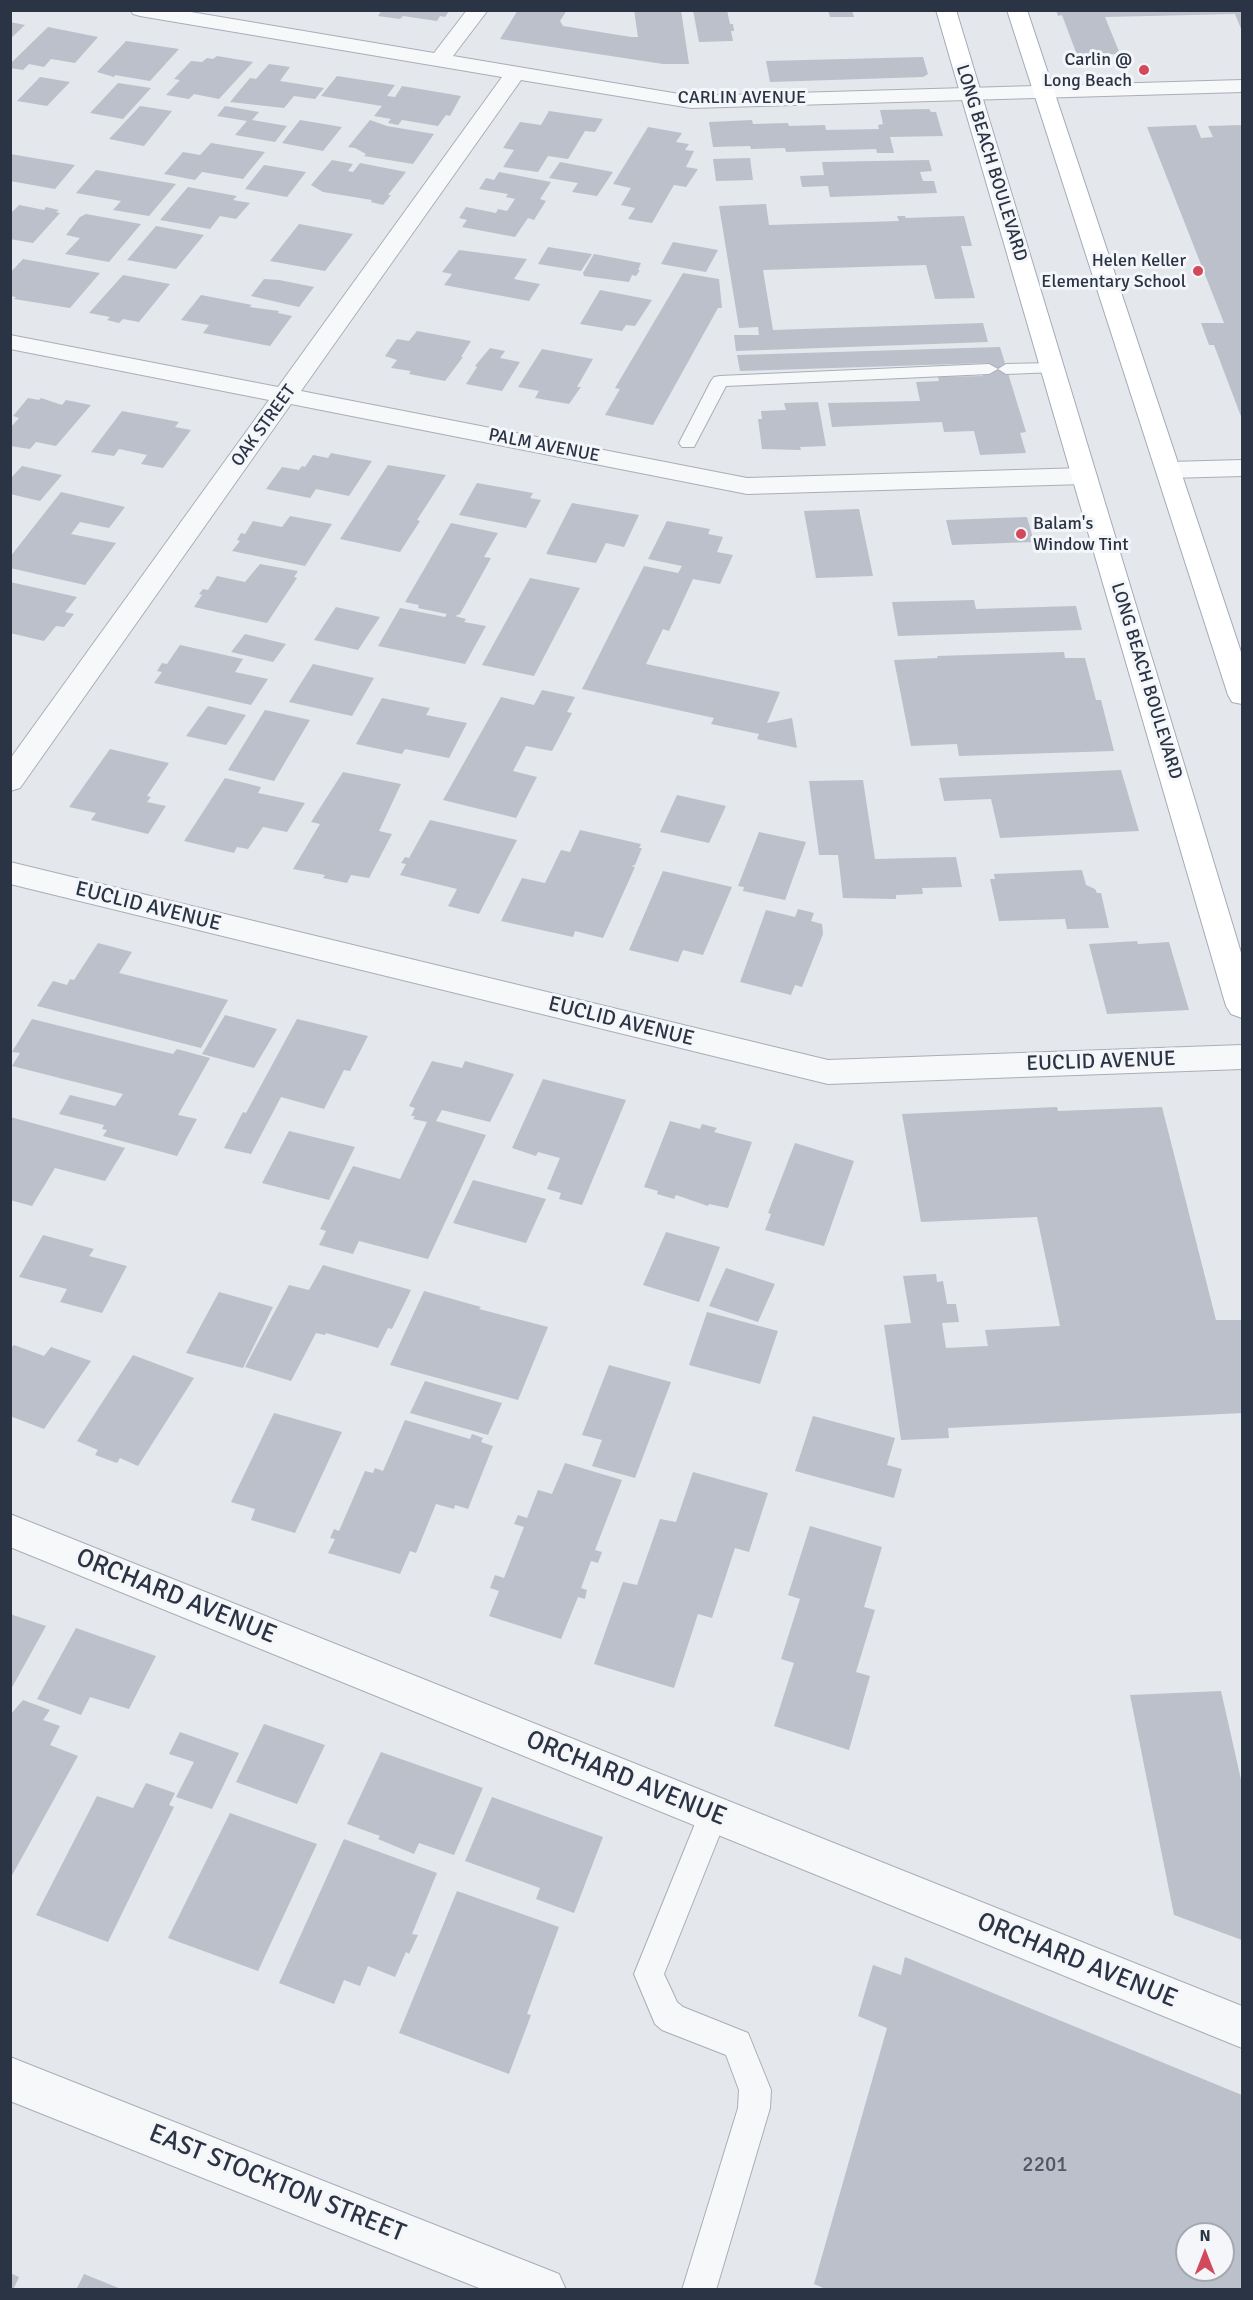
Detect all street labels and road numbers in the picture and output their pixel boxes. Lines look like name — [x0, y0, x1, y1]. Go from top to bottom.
street label: LONG BEACH BOULEVARD — [951, 62, 1031, 264]
street label: CARLIN AVENUE — [678, 87, 806, 109]
street label: OAK STREET — [227, 381, 301, 471]
street label: PALM AVENUE — [487, 425, 601, 467]
street label: LONG BEACH BOULEVARD — [1106, 580, 1186, 782]
street label: EUCLID AVENUE — [72, 877, 224, 937]
street label: EUCLID AVENUE — [545, 992, 697, 1052]
street label: EUCLID AVENUE — [1026, 1047, 1176, 1077]
street label: ORCHARD AVENUE — [71, 1543, 281, 1651]
street label: ORCHARD AVENUE — [521, 1725, 731, 1833]
street label: ORCHARD AVENUE — [972, 1907, 1182, 2015]
street label: EAST STOCKTON STREET — [144, 2118, 410, 2250]

